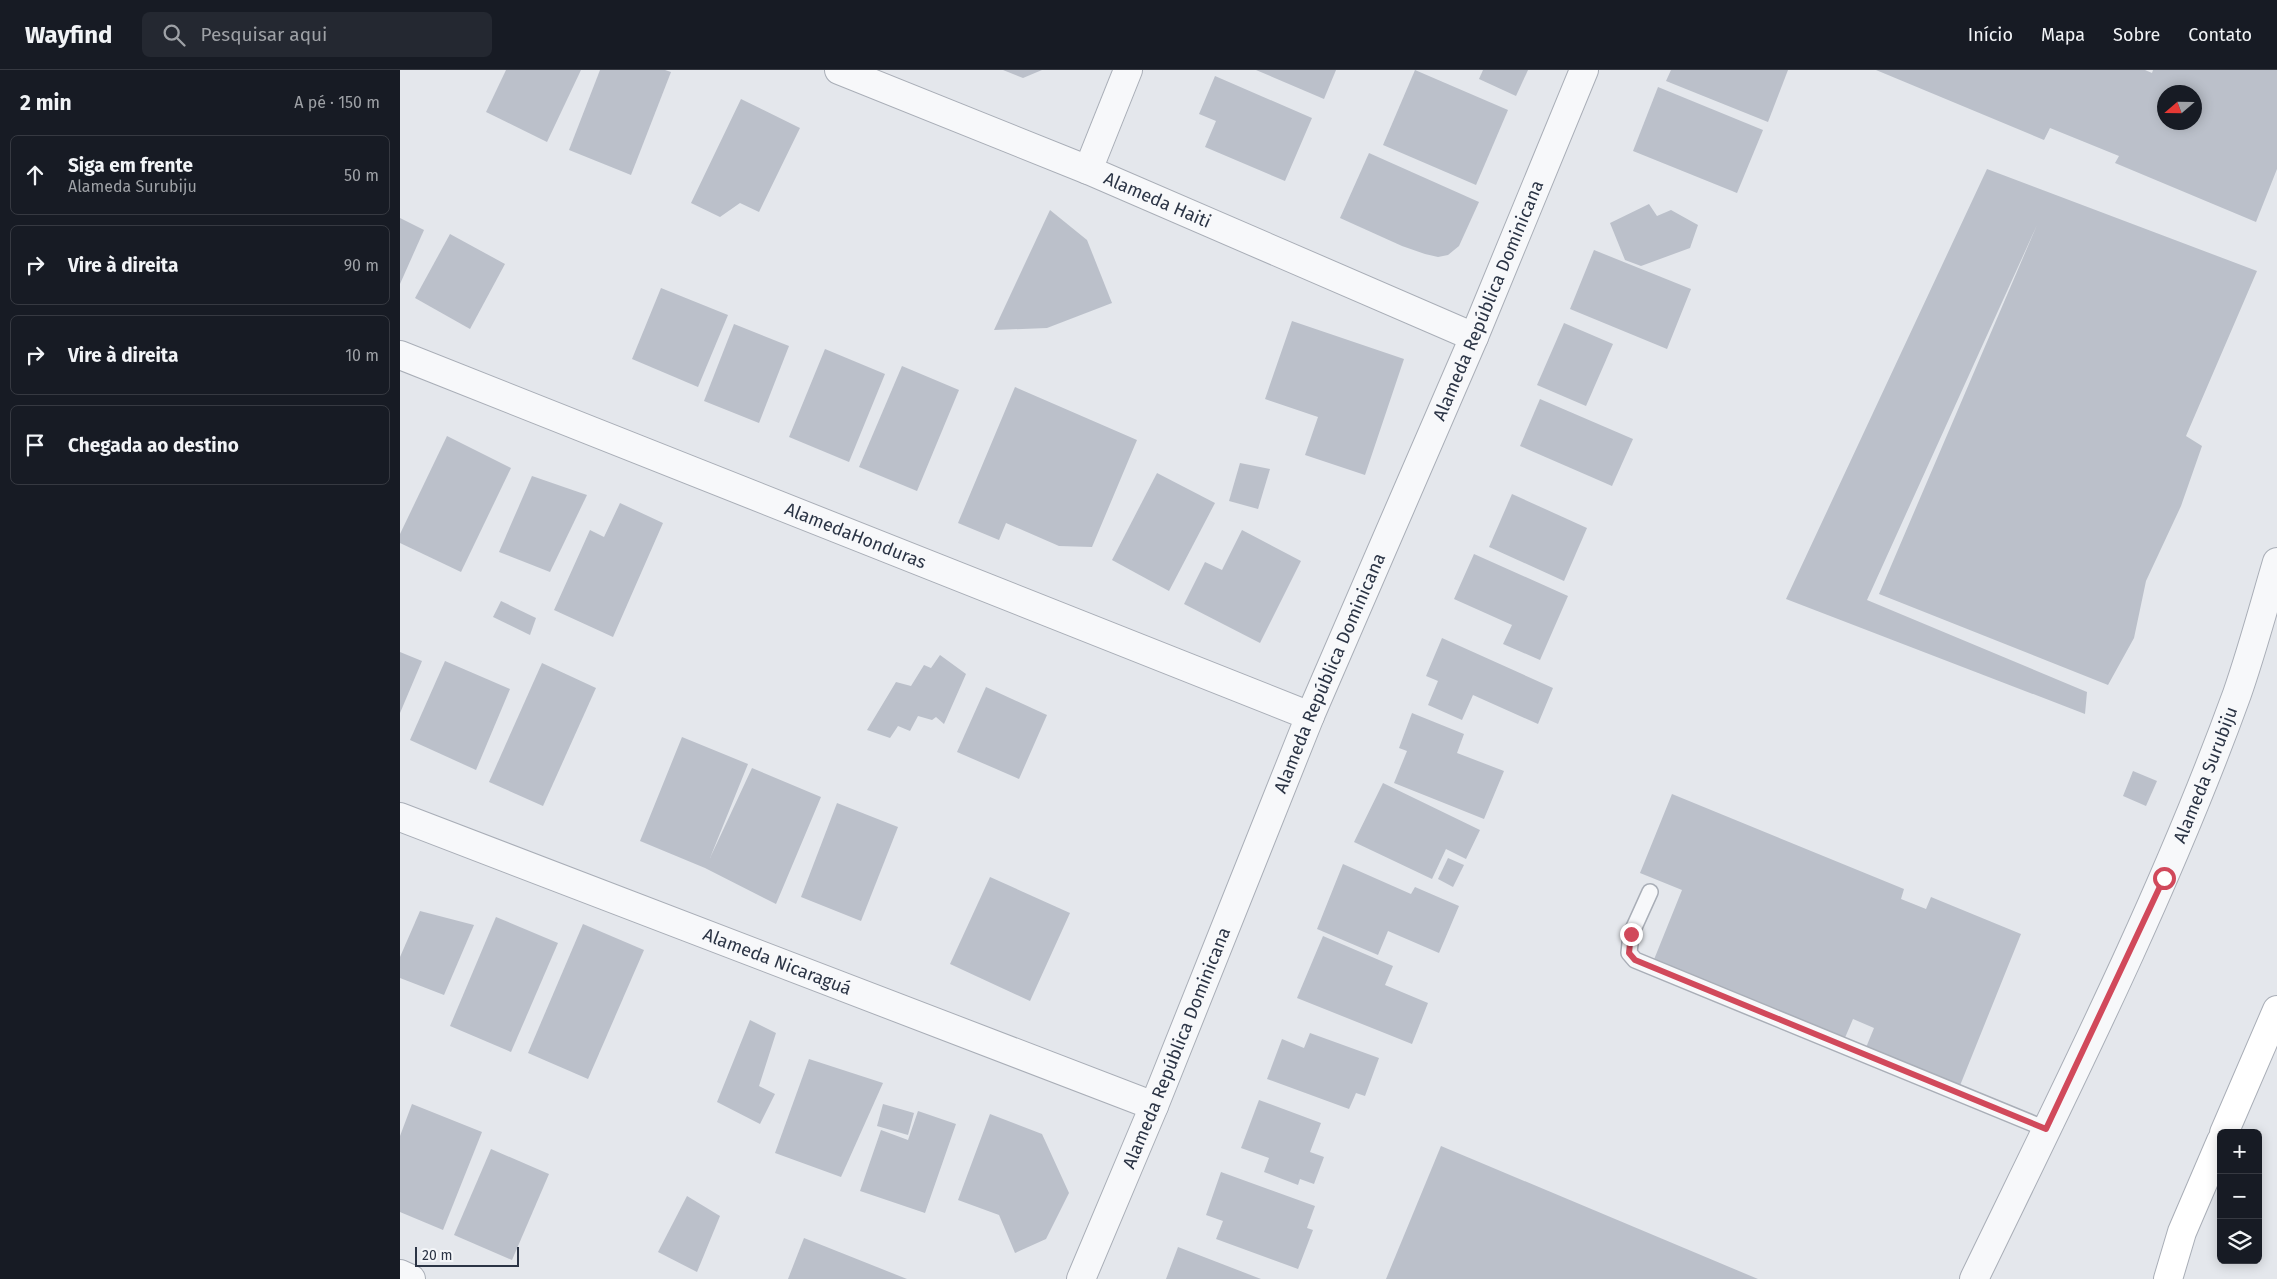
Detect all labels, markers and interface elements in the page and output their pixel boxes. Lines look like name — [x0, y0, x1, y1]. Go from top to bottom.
search box — [142, 12, 492, 57]
text: Wayfind — [25, 21, 112, 49]
icon: search — [160, 21, 188, 49]
text: Pesquisar aqui — [200, 23, 327, 46]
text: Início — [1968, 24, 2013, 46]
text: Mapa — [2041, 24, 2085, 46]
text: Sobre — [2113, 24, 2160, 46]
text: Contato — [2188, 24, 2252, 46]
north arrow — [2157, 85, 2202, 130]
text: 2 min — [20, 90, 72, 116]
text: A pé · 150 m — [294, 93, 380, 112]
text: Siga em frente — [68, 154, 193, 177]
icon: ahead — [21, 161, 49, 189]
text: 50 m — [344, 166, 379, 185]
street label: Alameda Haiti — [1100, 167, 1214, 233]
text: Alameda Surubiju — [68, 177, 197, 196]
street label: Alameda República Dominicana — [1428, 177, 1548, 424]
icon: right — [21, 251, 49, 279]
text: Vire à direita — [68, 254, 178, 277]
text: 90 m — [344, 256, 379, 275]
icon: right — [21, 341, 49, 369]
text: Vire à direita — [68, 344, 178, 367]
text: 10 m — [345, 346, 379, 365]
icon: arrive — [21, 431, 49, 459]
text: Chegada ao destino — [68, 434, 239, 457]
street label: AlamedaHonduras — [782, 498, 929, 574]
street label: Alameda República Dominicana — [1269, 550, 1390, 796]
street label: Alameda Surubiju — [2169, 704, 2242, 846]
route start — [2153, 867, 2176, 890]
street label: Alameda Nicaraguá — [700, 923, 854, 1000]
route end — [1620, 923, 1643, 946]
street label: Alameda República Dominicana — [1118, 924, 1235, 1172]
map controls — [2217, 1129, 2262, 1264]
button: + — [2217, 1129, 2262, 1174]
button: − — [2217, 1174, 2262, 1219]
button: layers — [2217, 1219, 2262, 1264]
scale bar — [415, 1244, 519, 1267]
text: 20 m — [422, 1247, 452, 1264]

